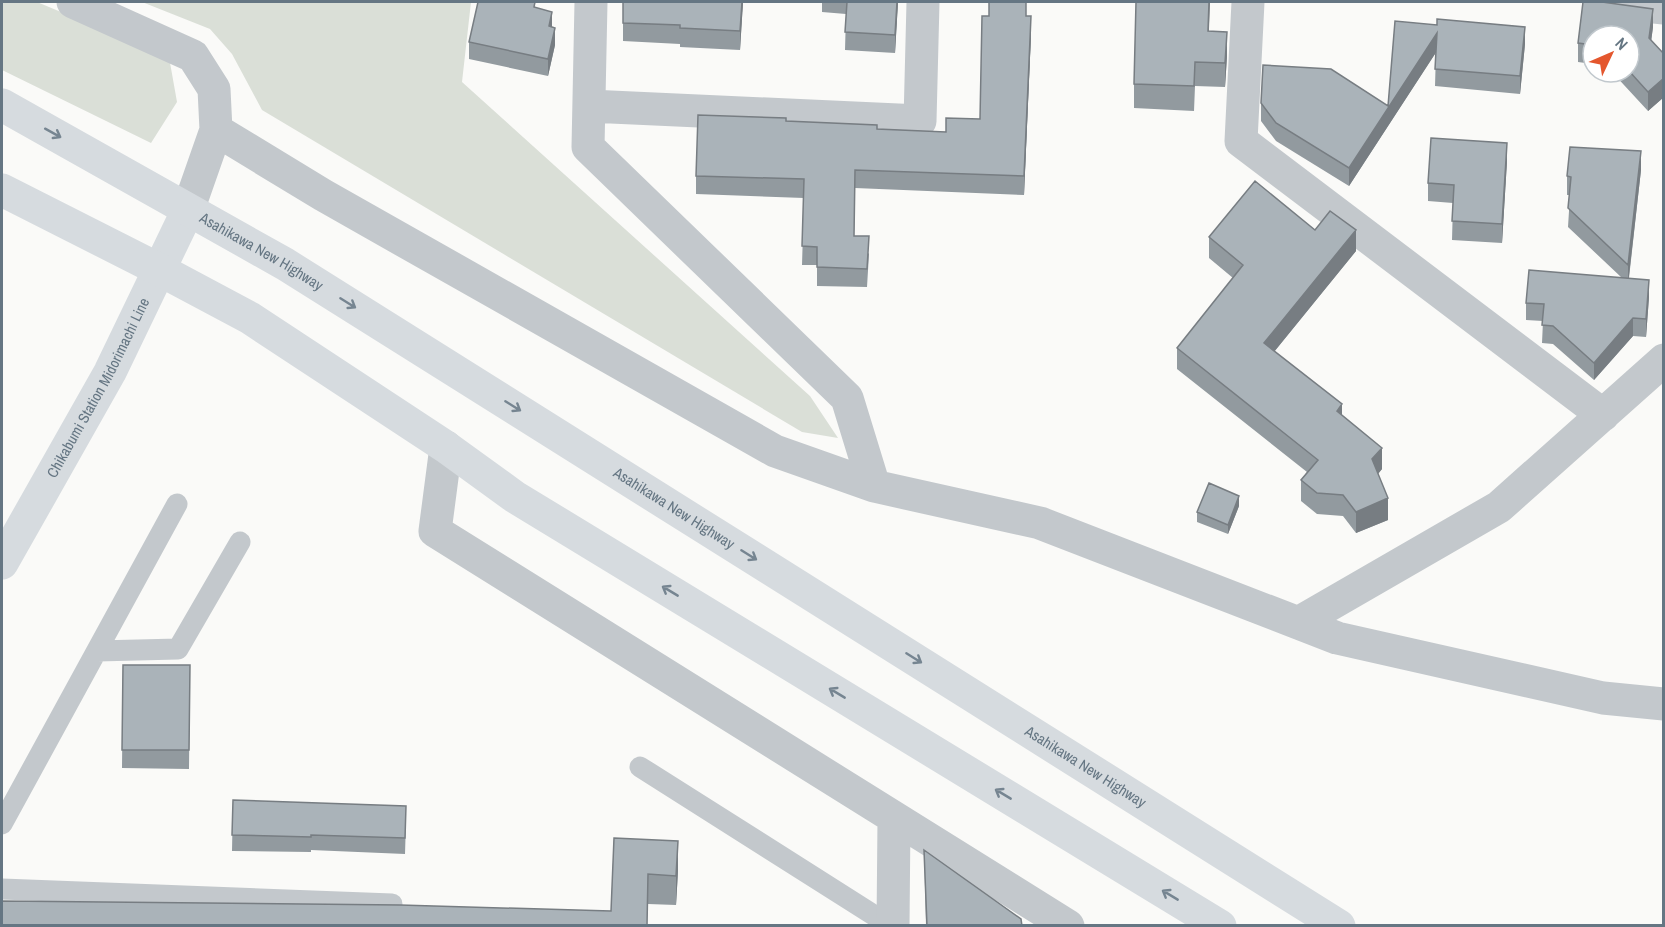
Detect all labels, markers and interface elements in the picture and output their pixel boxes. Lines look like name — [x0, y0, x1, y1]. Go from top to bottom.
north arrow — [1581, 24, 1641, 84]
text: N — [1611, 33, 1633, 55]
one-way arrow — [44, 127, 61, 139]
street label: Asahikawa New Highway — [195, 207, 328, 296]
street label: Chikabumi Station Midorimachi Line — [41, 294, 154, 481]
one-way arrow — [339, 297, 356, 309]
one-way arrow — [504, 400, 521, 412]
street label: Asahikawa New Highway — [609, 461, 740, 554]
one-way arrow — [740, 549, 757, 561]
one-way arrow — [662, 585, 679, 597]
one-way arrow — [905, 653, 922, 665]
one-way arrow — [828, 686, 845, 699]
street label: Asahikawa New Highway — [1020, 720, 1151, 813]
one-way arrow — [995, 787, 1012, 799]
one-way arrow — [1162, 889, 1179, 901]

